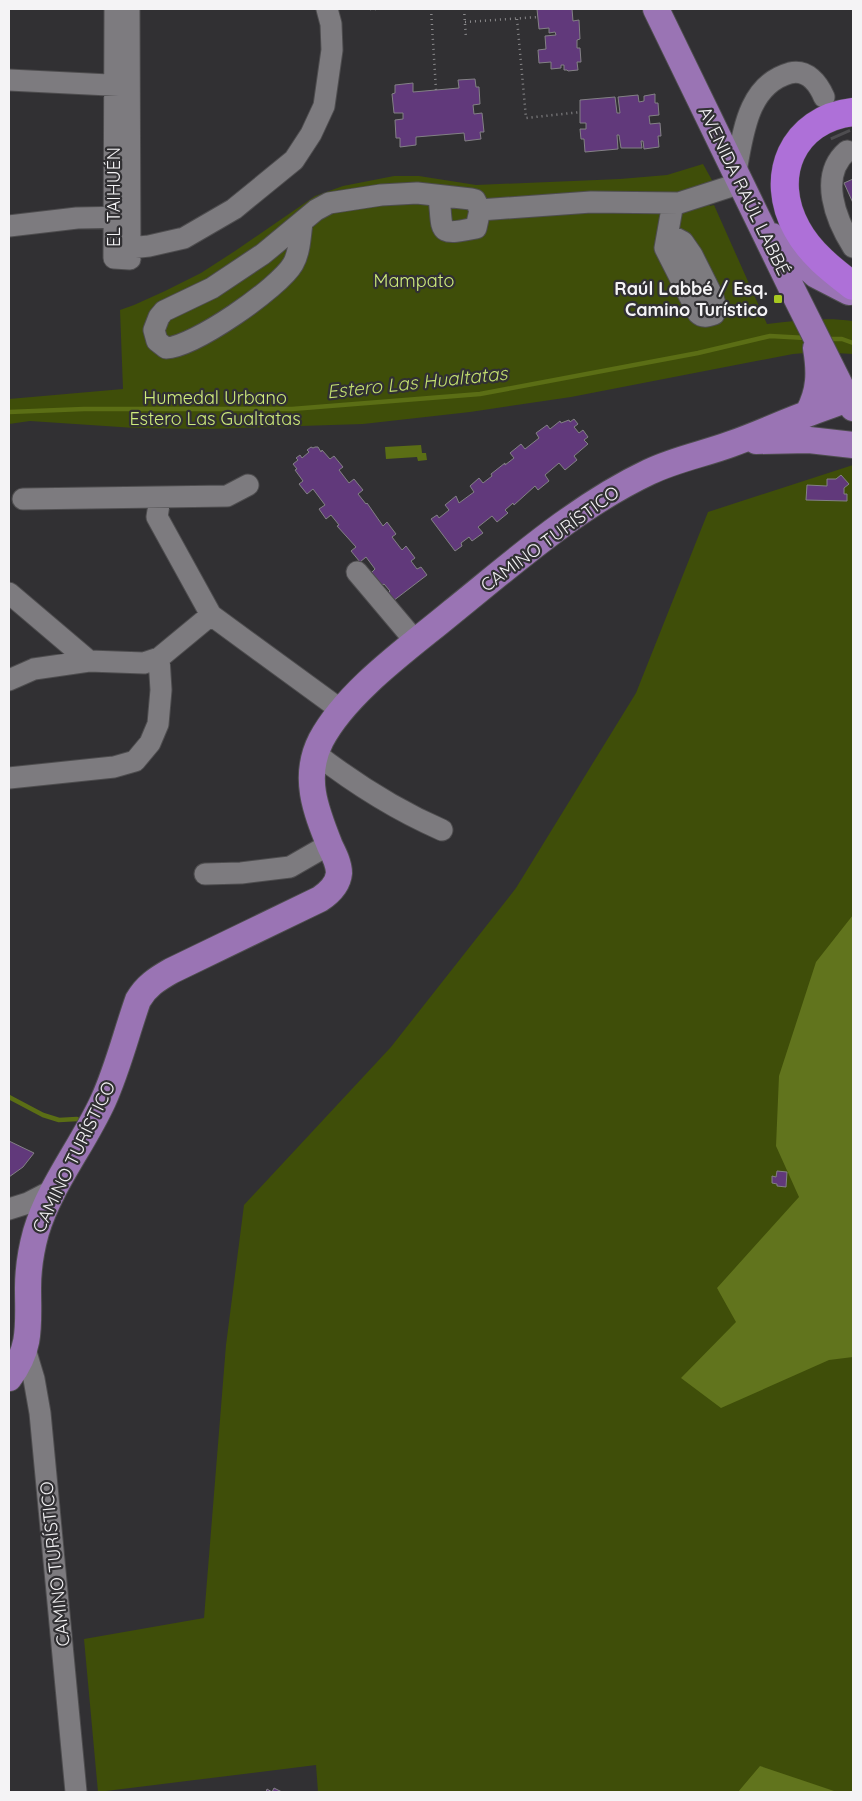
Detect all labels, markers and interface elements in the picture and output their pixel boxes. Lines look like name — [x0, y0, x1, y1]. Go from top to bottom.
street label: AVENIDA RAÚL LABBÉ — [694, 103, 795, 279]
street label: EL TAIHUÉN — [102, 147, 125, 247]
park label: Mampato — [374, 269, 454, 292]
place label: Raúl Labbé / Esq. Camino Turístico — [614, 277, 768, 321]
marker: Raúl Labbé / Esq. Camino Turístico — [772, 293, 784, 305]
water label: Estero Las Hualtatas — [326, 360, 509, 403]
park label: Humedal Urbano Estero Las Gualtatas — [129, 386, 301, 430]
street label: CAMINO TURÍSTICO — [476, 481, 624, 597]
street label: CAMINO TURÍSTICO — [27, 1077, 120, 1236]
street label: CAMINO TURÍSTICO — [34, 1480, 75, 1648]

